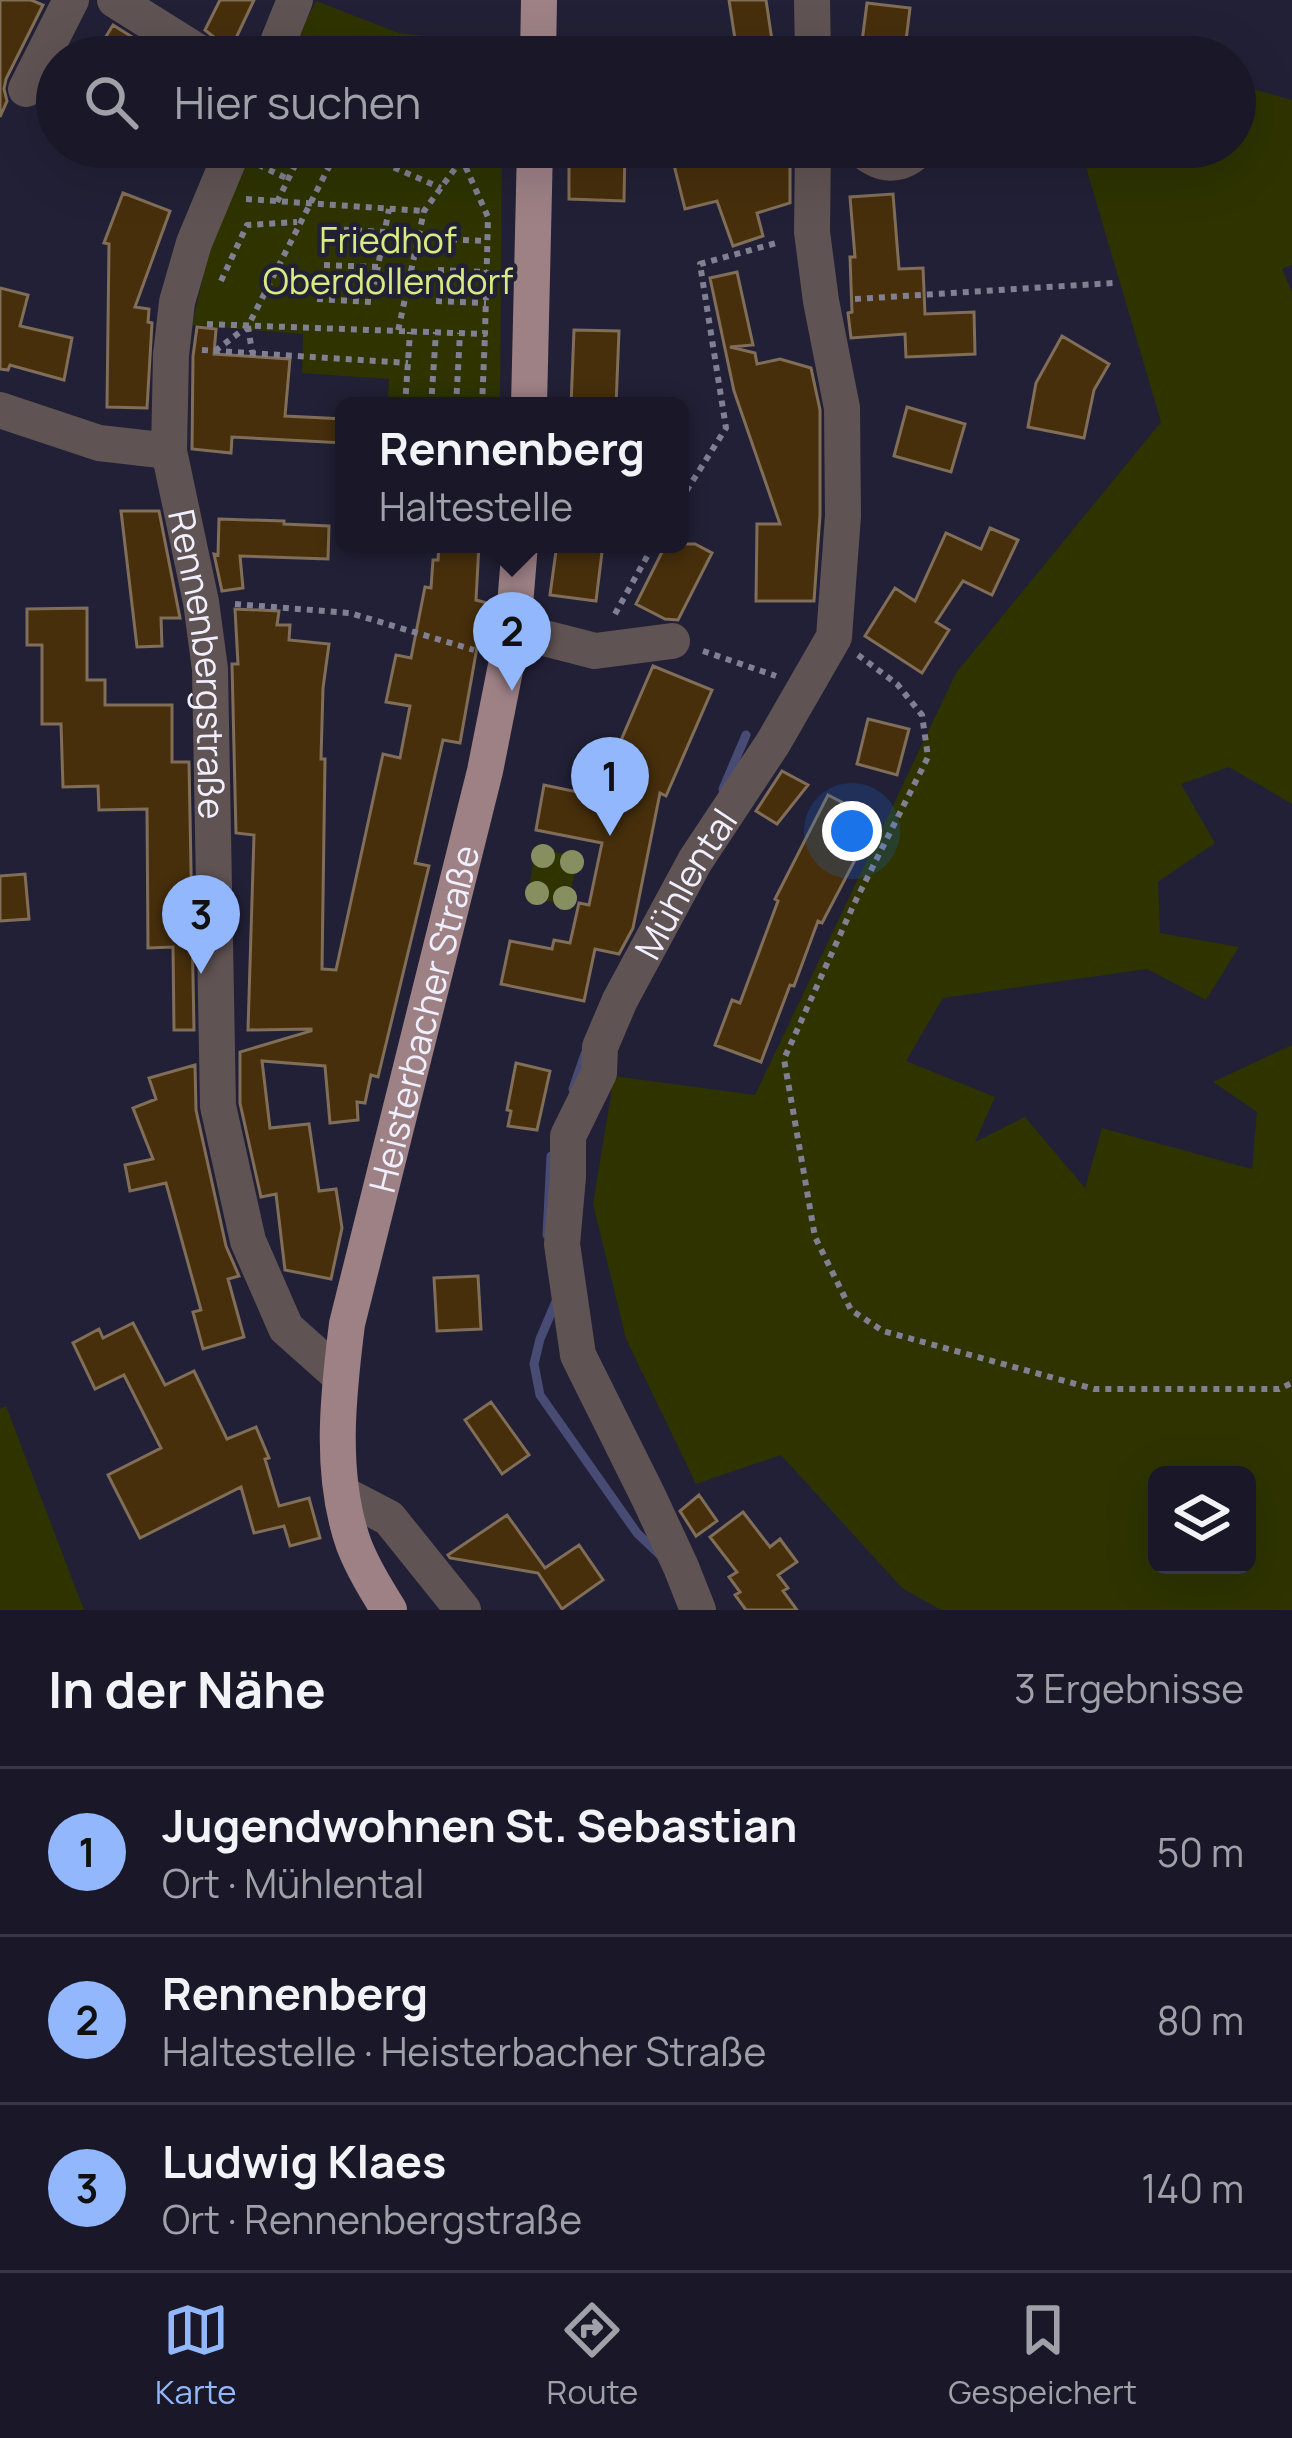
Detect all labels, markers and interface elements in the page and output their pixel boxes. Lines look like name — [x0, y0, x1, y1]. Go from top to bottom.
search box — [36, 36, 1256, 168]
icon: search — [78, 69, 144, 135]
text: Hier suchen — [174, 71, 421, 133]
park label: Friedhof Oberdollendorf — [263, 215, 514, 305]
popup — [335, 397, 689, 553]
text: Rennenberg — [379, 417, 645, 479]
text: Haltestelle — [379, 479, 573, 533]
street label: Rennenbergstraße — [158, 505, 237, 820]
pin: 2 — [473, 592, 551, 691]
pin: 1 — [571, 737, 649, 836]
street label: Mühlental — [622, 799, 748, 967]
your location — [822, 801, 882, 861]
street label: Heisterbacher Straße — [356, 840, 490, 1197]
pin: 3 — [162, 875, 240, 974]
map controls — [1148, 1466, 1256, 1574]
button: layers — [1148, 1466, 1256, 1574]
text: In der Nähe — [48, 1654, 326, 1723]
text: 3 Ergebnisse — [1014, 1661, 1244, 1715]
text: Jugendwohnen St. Sebastian — [162, 1794, 797, 1856]
text: 1 — [78, 1825, 96, 1879]
text: 50 m — [1157, 1825, 1244, 1879]
text: Ort · Mühlental — [162, 1856, 424, 1910]
text: Rennenberg — [162, 1962, 428, 2024]
text: 2 — [75, 1993, 99, 2047]
text: 80 m — [1157, 1993, 1244, 2047]
text: Haltestelle · Heisterbacher Straße — [162, 2024, 766, 2078]
text: Ludwig Klaes — [162, 2130, 447, 2192]
text: 3 — [76, 2161, 98, 2215]
text: 140 m — [1141, 2161, 1244, 2215]
text: Ort · Rennenbergstraße — [162, 2192, 582, 2246]
tab: Karte — [155, 2297, 237, 2414]
tab: Route — [547, 2297, 638, 2414]
tab: Gespeichert — [948, 2297, 1137, 2414]

